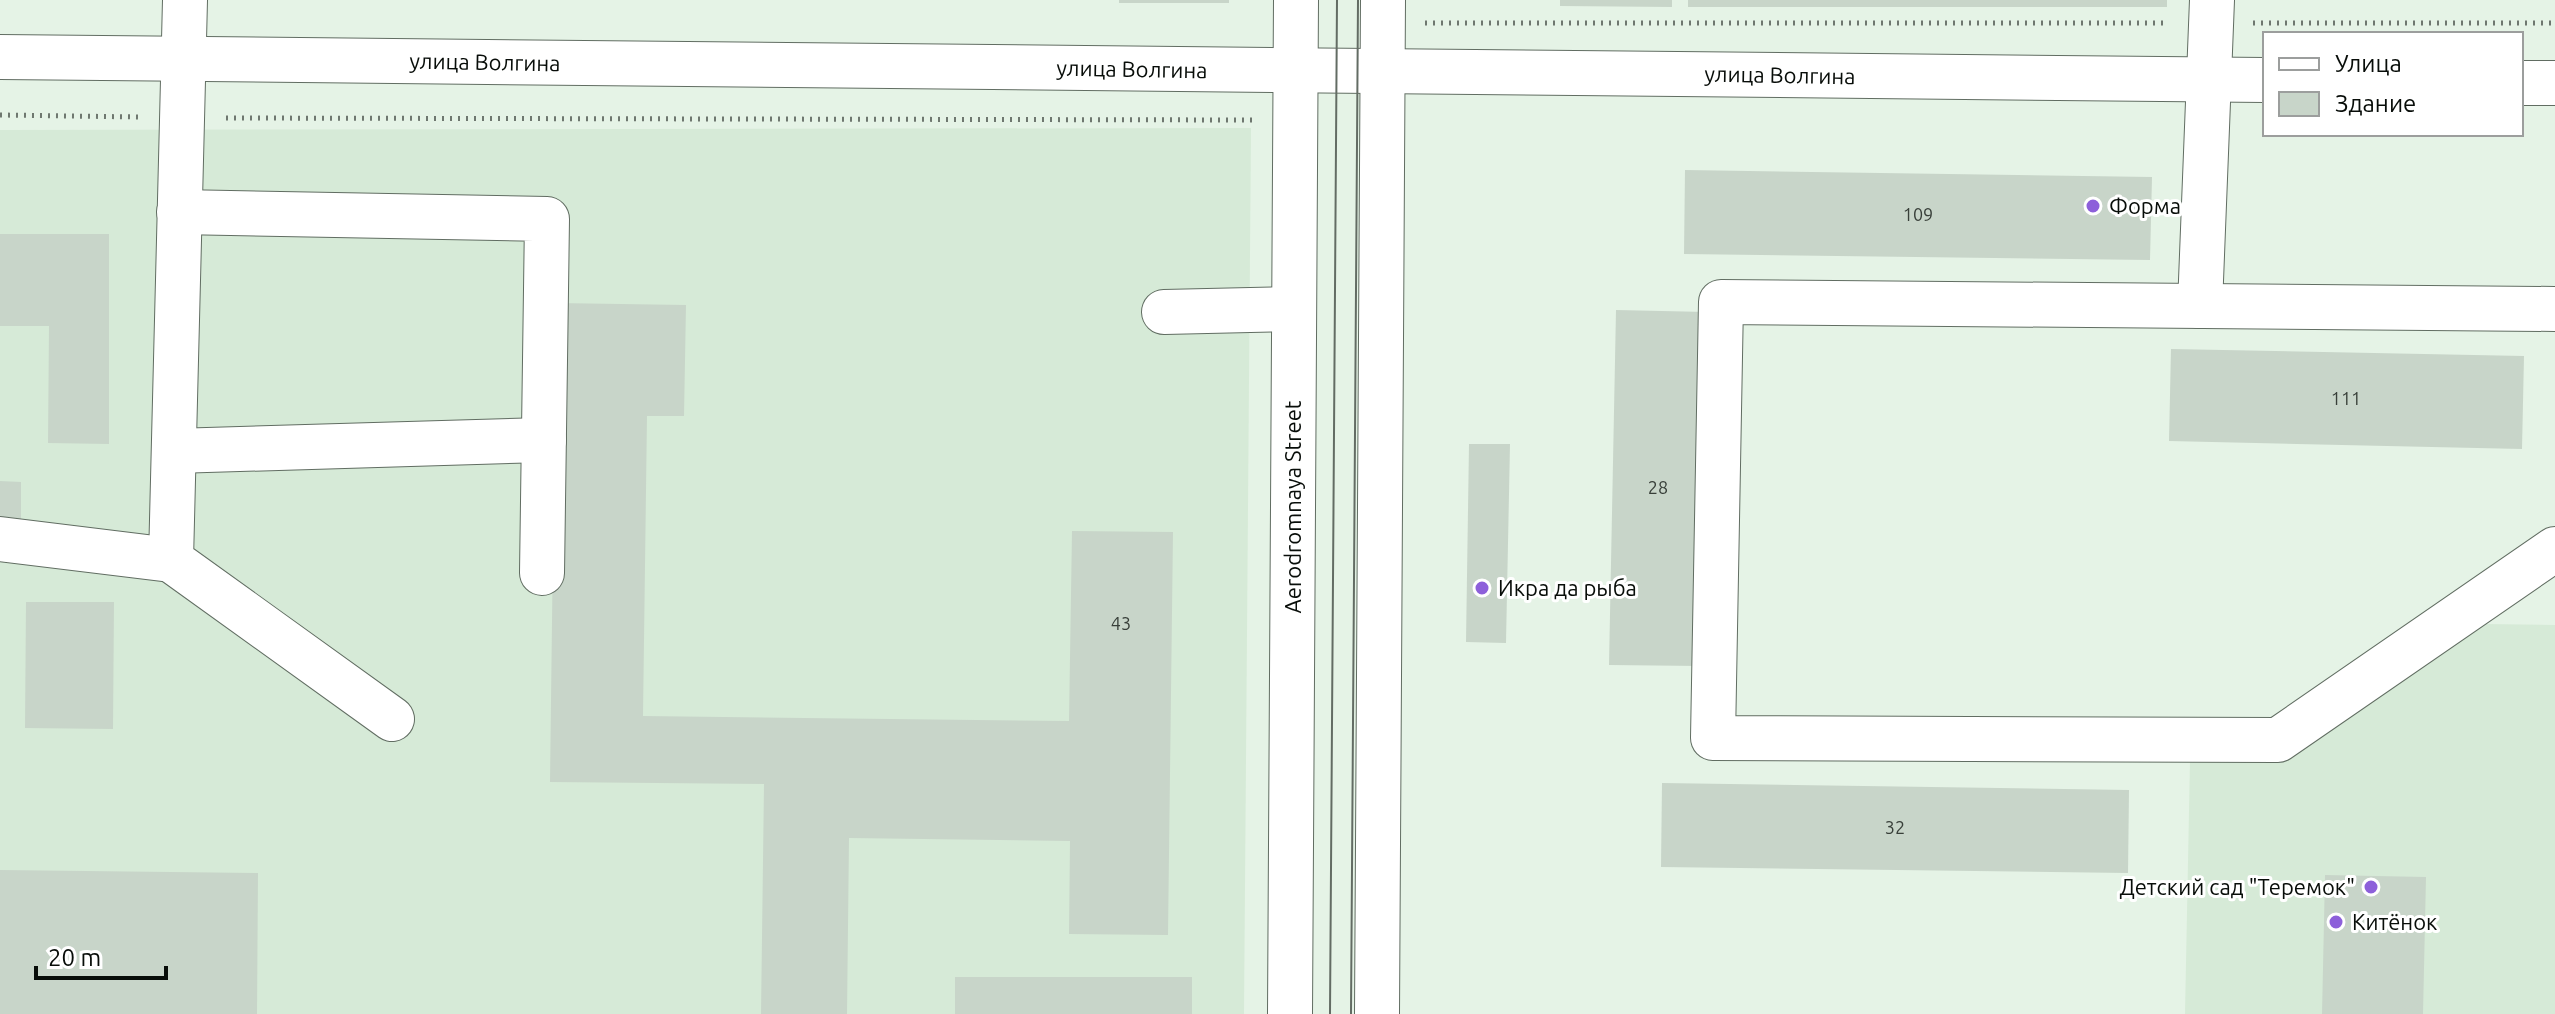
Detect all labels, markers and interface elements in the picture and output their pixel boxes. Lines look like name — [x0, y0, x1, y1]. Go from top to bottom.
legend — [2263, 32, 2523, 136]
street label: улица Волгина — [409, 48, 561, 75]
text: Улица — [2335, 50, 2402, 77]
street label: улица Волгина — [1056, 55, 1208, 82]
street label: улица Волгина — [1704, 61, 1856, 88]
text: Здание — [2335, 90, 2416, 117]
place label: Форма — [2109, 193, 2181, 218]
marker: Форма — [2084, 197, 2102, 215]
house number: 109 — [1903, 204, 1933, 224]
house number: 111 — [2331, 388, 2361, 408]
street label: Aerodromnaya Street — [1280, 400, 1305, 613]
house number: 28 — [1648, 477, 1668, 497]
place label: Икра да рыба — [1498, 575, 1637, 600]
marker: Икра да рыба — [1473, 579, 1491, 597]
house number: 43 — [1111, 613, 1131, 633]
house number: 32 — [1885, 817, 1905, 837]
place label: Детский сад "Теремок" — [2119, 874, 2355, 899]
marker: Детский сад "Теремок" — [2362, 878, 2380, 896]
place label: Китёнок — [2352, 909, 2437, 934]
marker: Китёнок — [2327, 913, 2345, 931]
scale bar — [36, 930, 166, 980]
text: 20 m — [48, 944, 101, 971]

